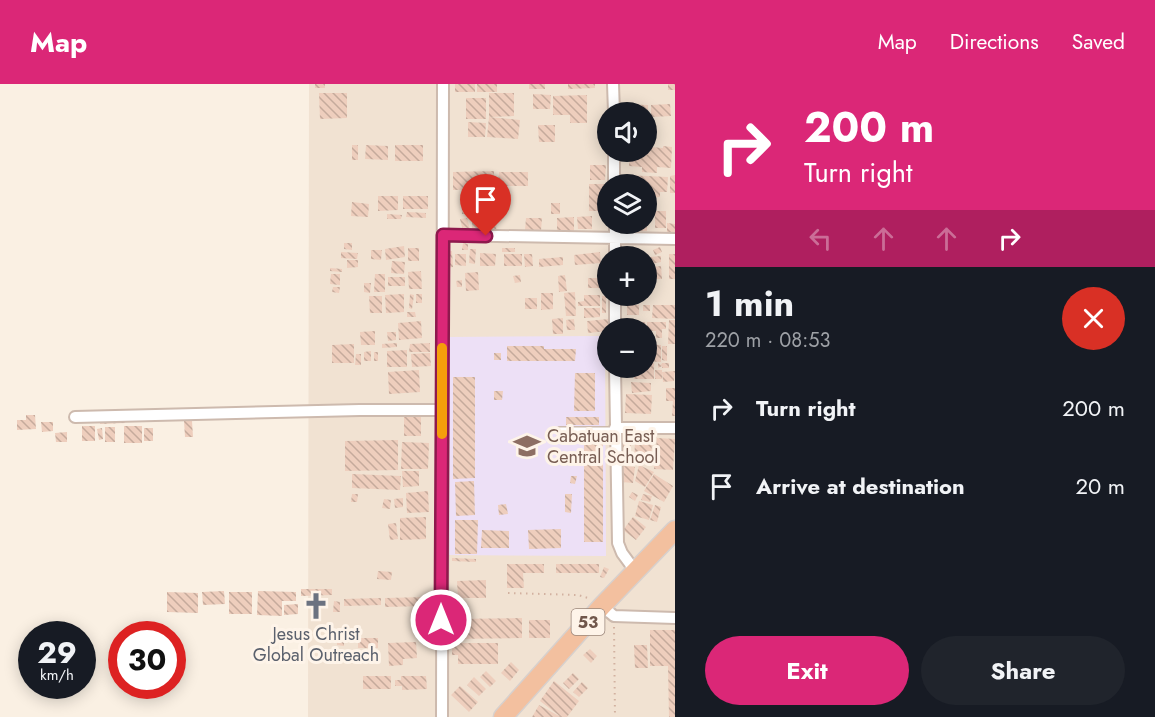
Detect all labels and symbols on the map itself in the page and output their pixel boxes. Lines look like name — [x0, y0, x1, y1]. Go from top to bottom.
pin — [460, 174, 511, 236]
place label: Cabatuan East Central School — [547, 423, 658, 470]
school or university icon: Cabatuan East Central School — [512, 431, 542, 461]
position arrow — [409, 588, 473, 652]
church icon: Jesus Christ Global Outreach — [301, 591, 331, 621]
road number: 53 — [572, 609, 604, 635]
speed limit sign: 30 — [108, 621, 186, 699]
place label: Jesus Christ Global Outreach — [253, 621, 379, 668]

